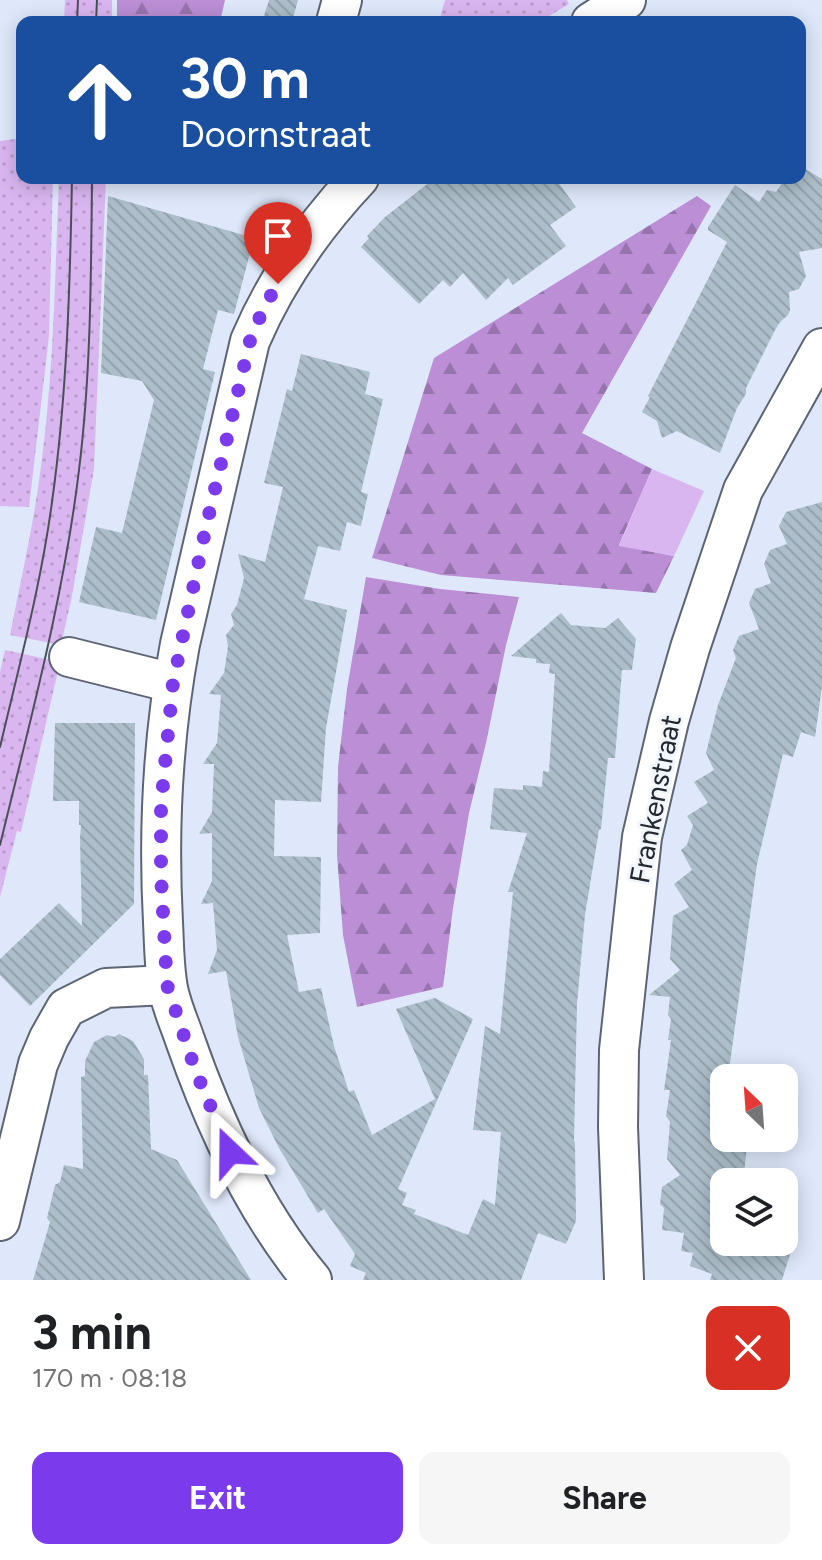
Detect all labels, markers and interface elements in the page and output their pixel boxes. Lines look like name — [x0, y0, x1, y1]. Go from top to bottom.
text: 30 m — [180, 45, 310, 112]
icon: ahead — [48, 48, 152, 152]
text: Doornstraat — [180, 113, 372, 156]
pin — [244, 202, 312, 284]
icon: arrive — [256, 214, 300, 258]
street label: Frankenstraat — [622, 712, 688, 886]
north arrow — [710, 1064, 798, 1152]
map controls — [710, 1064, 798, 1256]
position arrow — [188, 1110, 272, 1194]
button: layers — [710, 1168, 798, 1256]
text: 3 min — [32, 1303, 152, 1361]
button: close — [706, 1306, 790, 1390]
text: 170 m · 08:18 — [32, 1362, 187, 1394]
button: Exit — [32, 1452, 403, 1544]
button: Share — [419, 1452, 790, 1544]

